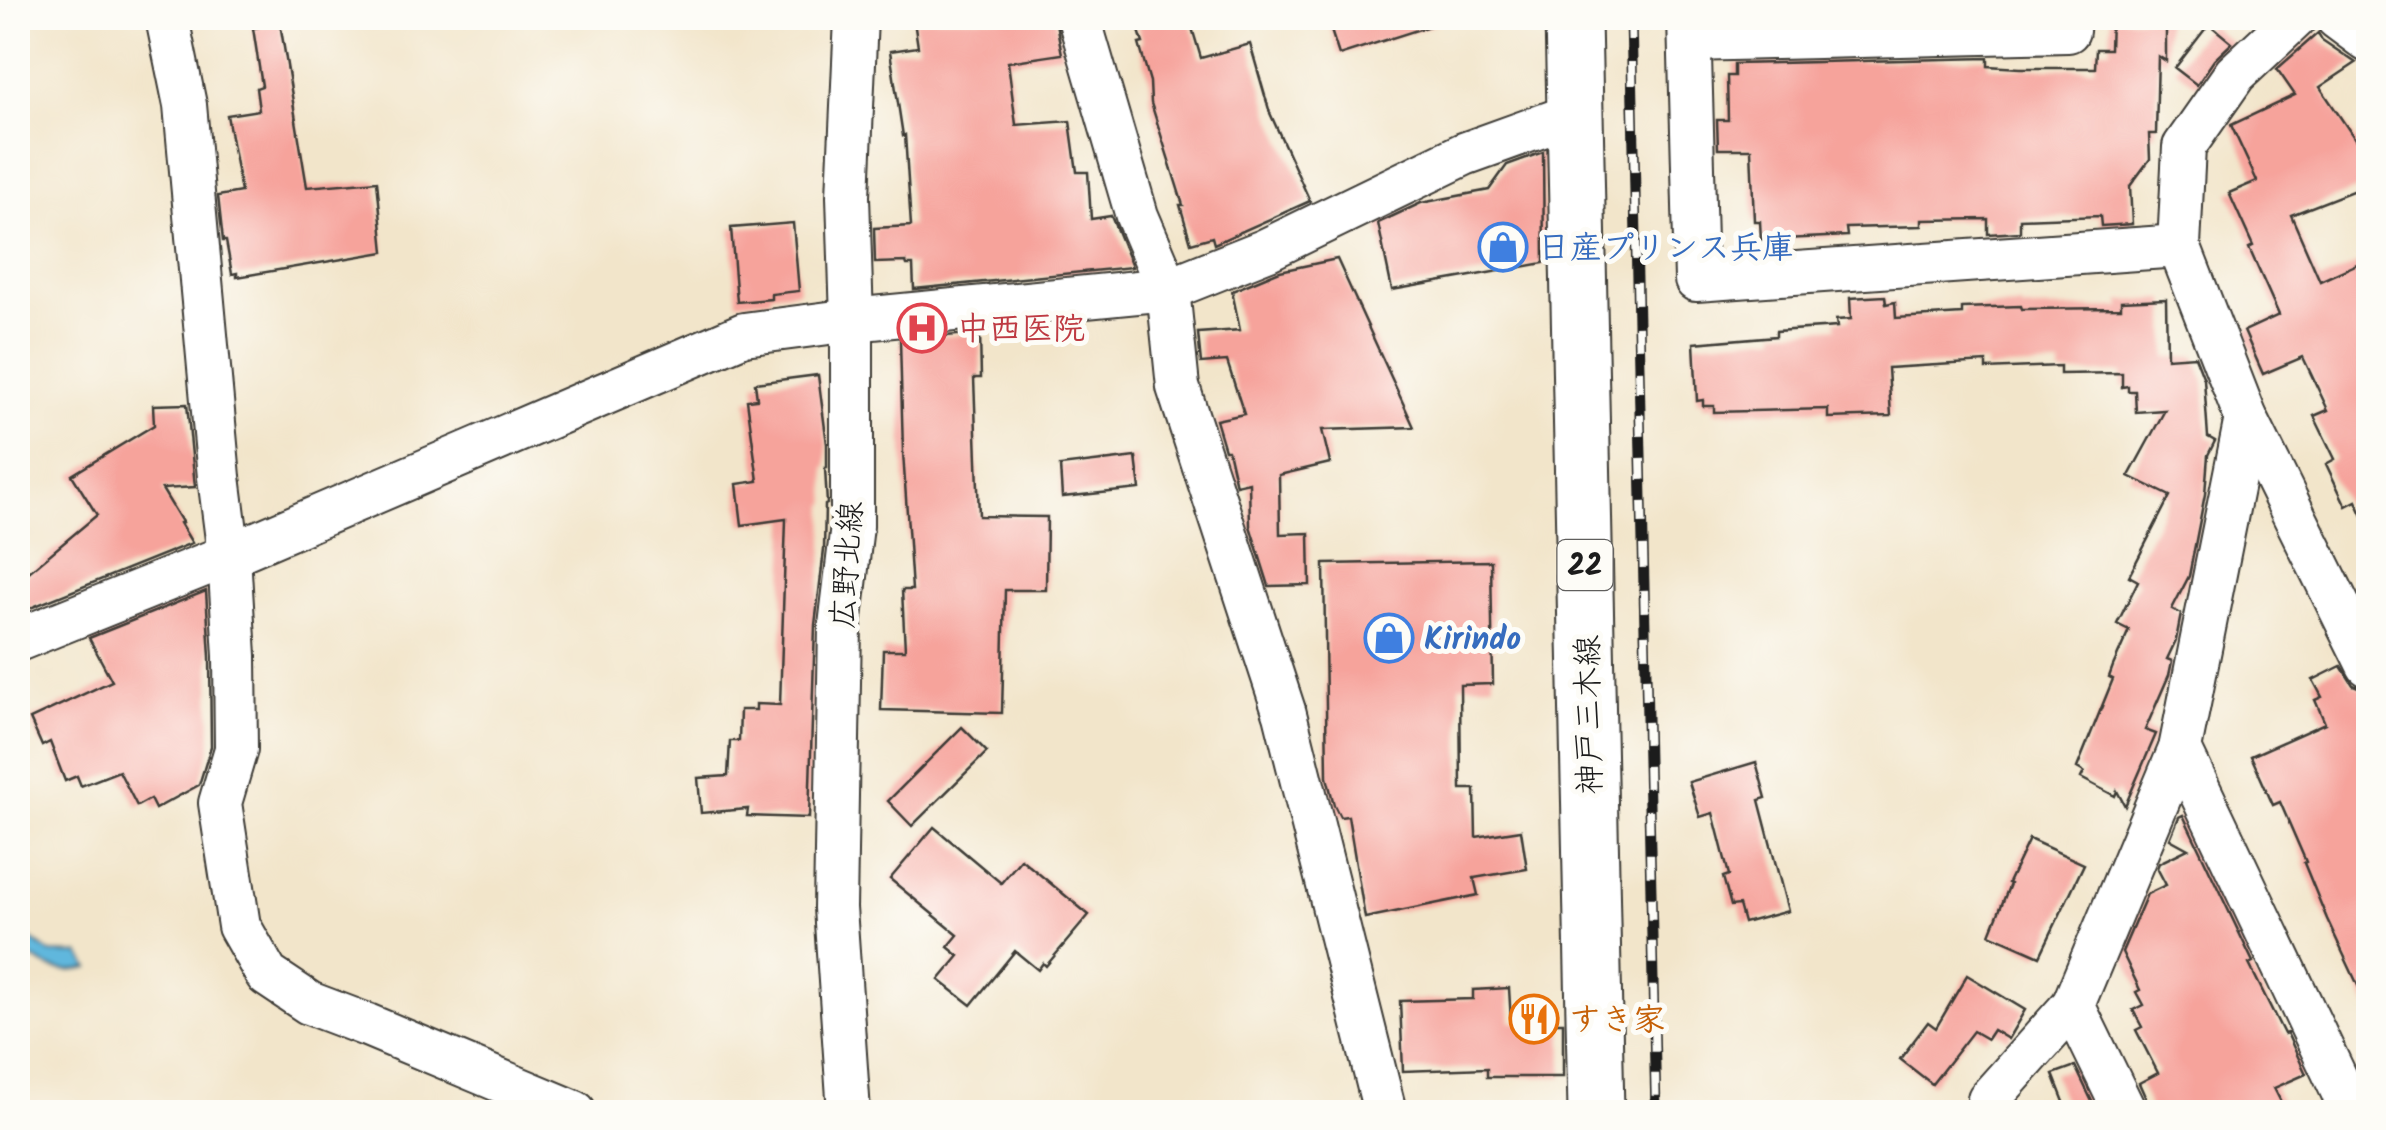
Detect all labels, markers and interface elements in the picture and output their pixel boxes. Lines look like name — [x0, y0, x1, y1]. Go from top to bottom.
shop icon: 日産プリンス兵庫 — [1477, 221, 1529, 273]
place label: 日産プリンス兵庫 — [1538, 224, 1794, 275]
hospital icon: 中西医院 — [896, 302, 948, 354]
place label: 中西医院 — [957, 305, 1085, 356]
street label: 広野北線 — [819, 500, 878, 631]
road number: 22 — [1558, 540, 1612, 590]
shop icon: Kirindo — [1363, 612, 1415, 664]
place label: Kirindo — [1424, 615, 1521, 666]
street label: 神戸三木線 — [1564, 635, 1617, 795]
restaurant icon: すき家 — [1508, 993, 1560, 1045]
place label: すき家 — [1569, 996, 1665, 1047]

